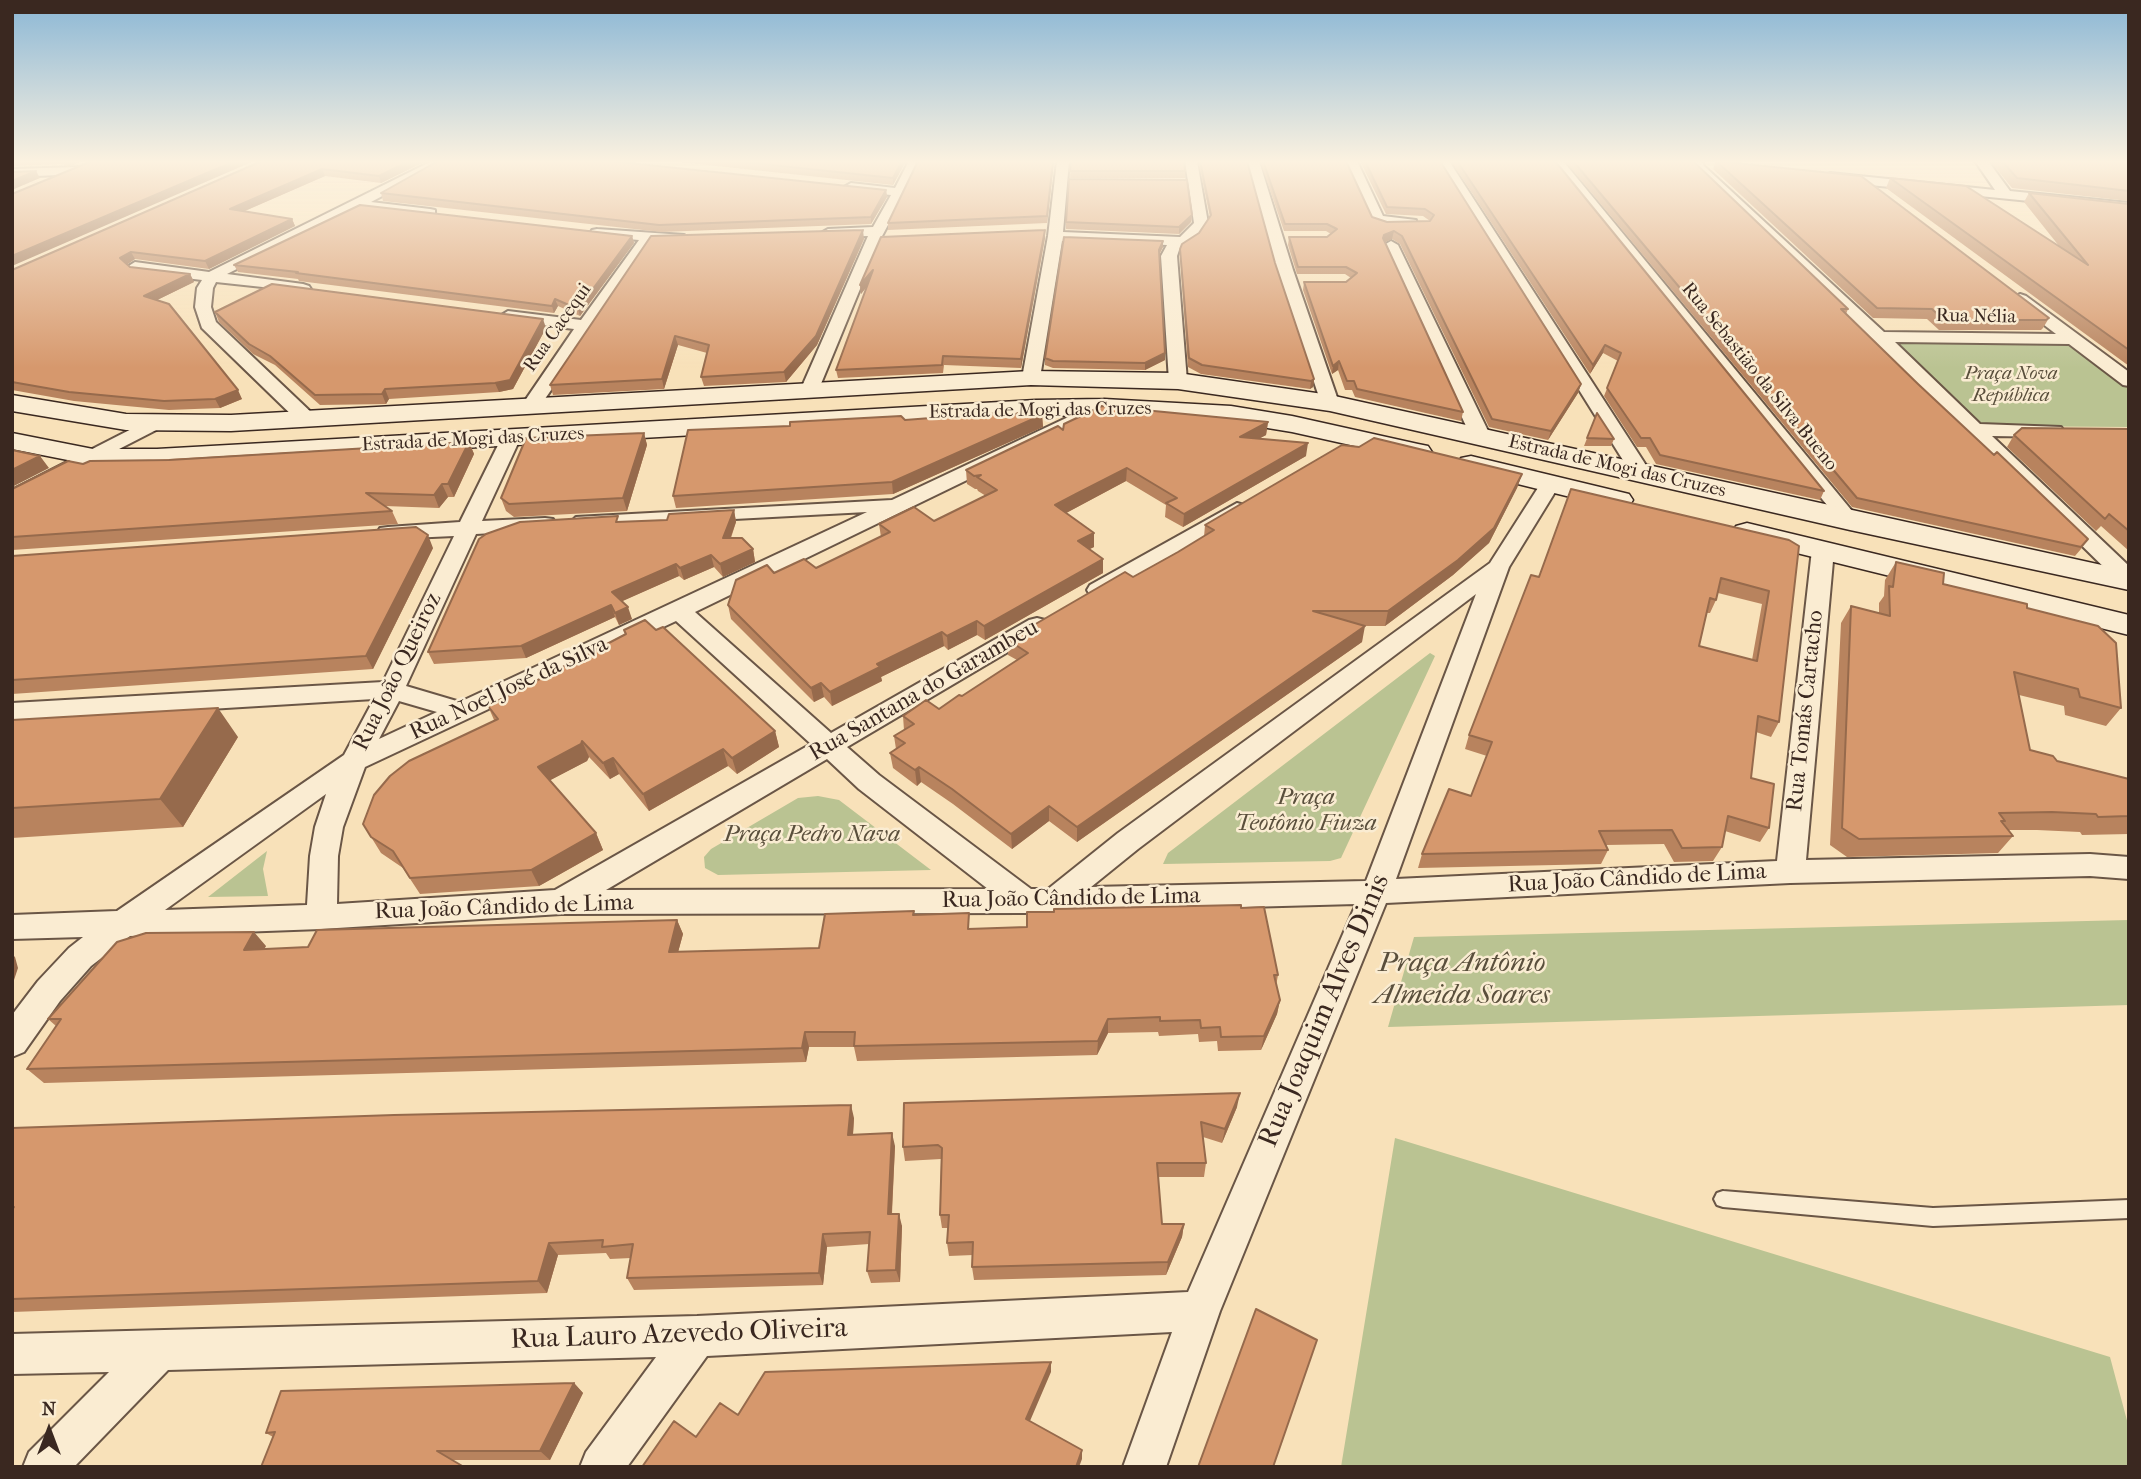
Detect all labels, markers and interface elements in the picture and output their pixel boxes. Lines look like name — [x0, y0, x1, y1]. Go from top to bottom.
street label: Rua Sebastião da Silva Bueno — [1676, 278, 1842, 476]
street label: Rua Cacequi — [519, 279, 597, 377]
street label: Rua Nélia — [1936, 305, 2016, 329]
park label: Praça Nova República — [1964, 363, 2058, 407]
street label: Estrada de Mogi das Cruzes — [928, 398, 1152, 424]
street label: Estrada de Mogi das Cruzes — [361, 423, 585, 457]
street label: Estrada de Mogi das Cruzes — [1506, 431, 1728, 503]
street label: Rua João Queiroz — [348, 589, 448, 755]
street label: Rua Tomás Cartacho — [1782, 609, 1830, 813]
street label: Rua Santana do Garambeu — [804, 614, 1044, 768]
street label: Rua Noel José da Silva — [406, 631, 612, 747]
park label: Praça Teotônio Fiuza — [1235, 784, 1377, 838]
park label: Praça Pedro Nava — [724, 821, 900, 849]
street label: Rua João Cândido de Lima — [1507, 858, 1767, 900]
street label: Rua Joaquim Alves Dinis — [1252, 869, 1398, 1153]
street label: Rua João Cândido de Lima — [941, 883, 1201, 915]
street label: Rua João Cândido de Lima — [374, 890, 634, 926]
park label: Praça Antônio Almeida Soares — [1374, 947, 1550, 1013]
street label: Rua Lauro Azevedo Oliveira — [510, 1312, 848, 1358]
north arrow — [14, 1395, 84, 1465]
text: N — [42, 1398, 56, 1420]

